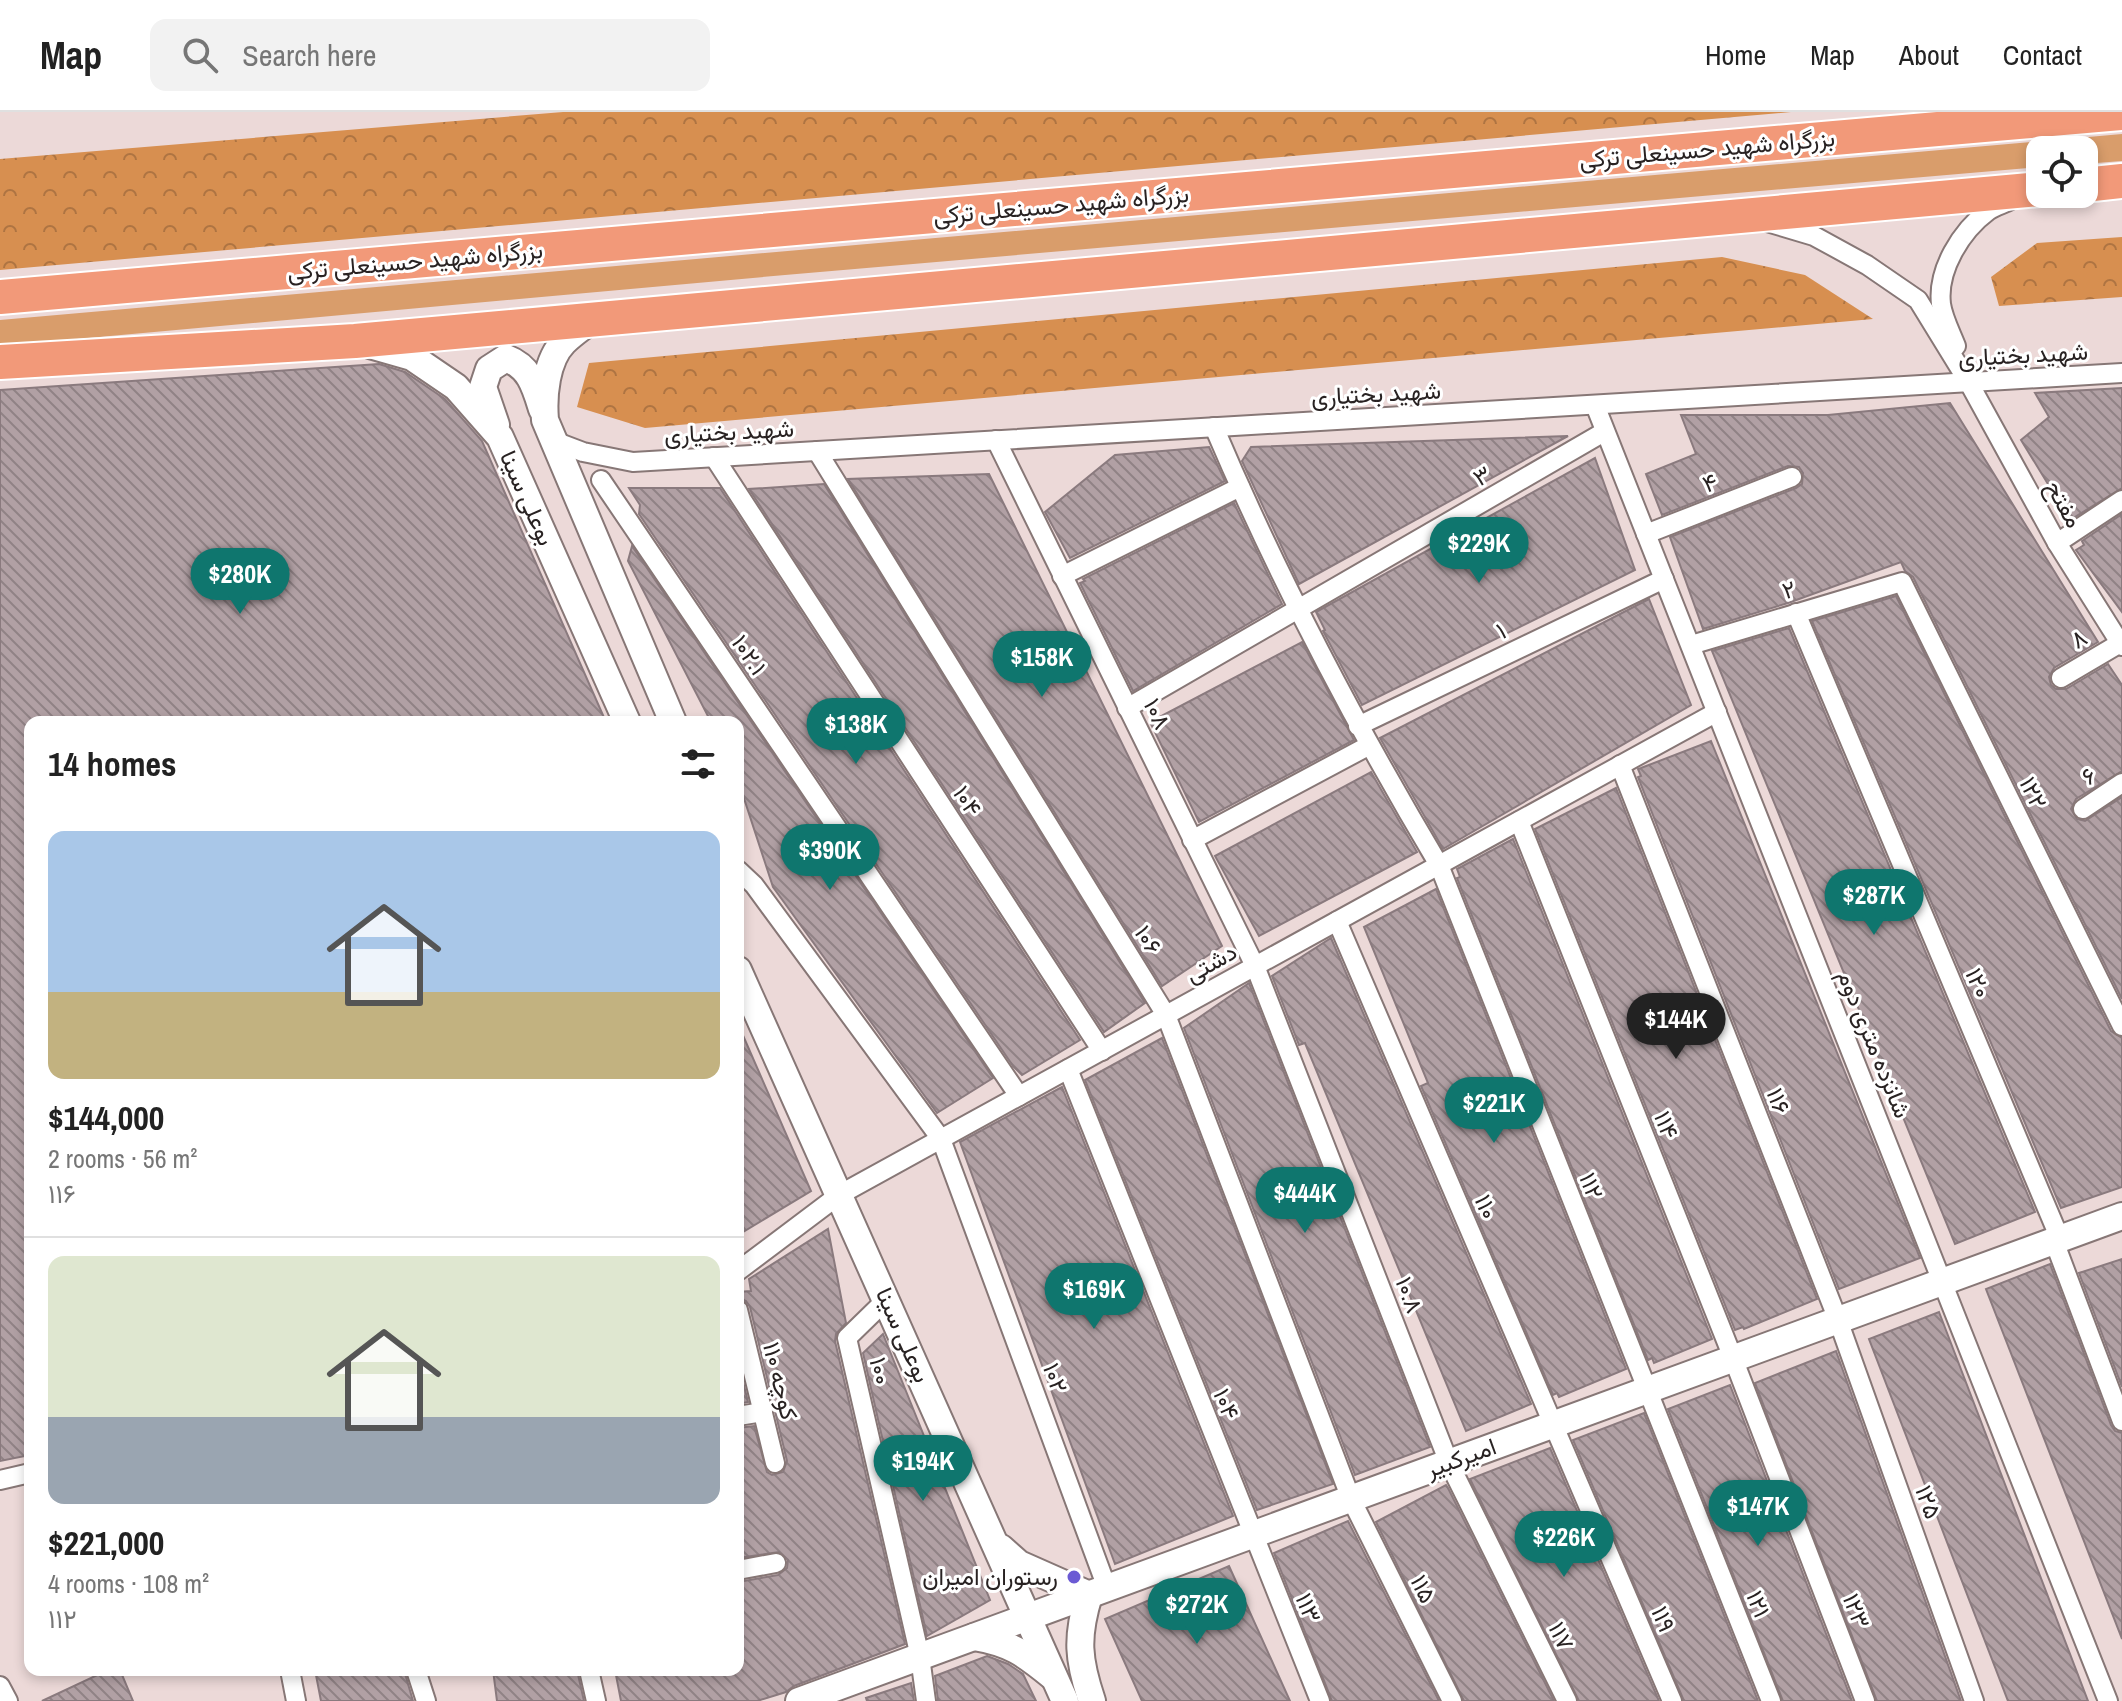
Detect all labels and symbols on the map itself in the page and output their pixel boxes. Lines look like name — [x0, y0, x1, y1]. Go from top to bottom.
street label: بزرگراه شهید حسینعلی ترکی — [1578, 121, 1836, 175]
street label: بزرگراه شهید حسینعلی ترکی — [932, 177, 1190, 231]
street label: بزرگراه شهید حسینعلی ترکی — [286, 233, 544, 287]
street label: شهید بختیاری — [1957, 335, 2089, 373]
street label: شهید بختیاری — [1310, 374, 1442, 412]
street label: شهید بختیاری — [663, 412, 795, 450]
street label: بوعلی سینا — [493, 445, 563, 550]
street label: ۳ — [1467, 457, 1496, 493]
street label: ۴ — [1698, 465, 1722, 499]
street label: مفتح — [2037, 474, 2091, 534]
pin: $229K — [1423, 517, 1535, 585]
pin: $280K — [184, 548, 296, 616]
street label: ۲ — [1778, 572, 1799, 606]
street label: ۱ — [1490, 614, 1511, 646]
street label: ۸ — [2064, 621, 2093, 655]
street label: ۱۰۲.۱ — [725, 628, 775, 681]
pin: $158K — [986, 631, 1098, 699]
street label: ۱۰۸ — [1137, 693, 1179, 735]
pin: $138K — [800, 698, 912, 766]
street label: ۶ — [2075, 759, 2102, 792]
street label: ۱۲۲ — [2012, 771, 2055, 814]
street label: ۱۰۴ — [946, 779, 990, 822]
pin: $390K — [774, 824, 886, 892]
pin: $287K — [1818, 869, 1930, 937]
street label: ۱۰۶ — [1128, 919, 1170, 960]
street label: دشتی — [1179, 935, 1242, 989]
street label: ۱۲۰ — [1958, 963, 1999, 1002]
street label: شانزده متری دوم — [1830, 965, 1919, 1123]
pin: $144K — [1620, 993, 1732, 1061]
pin: $221K — [1438, 1077, 1550, 1145]
street label: ۱۱۶ — [1759, 1083, 1798, 1118]
street label: ۱۱۴ — [1647, 1106, 1687, 1143]
pin: $444K — [1249, 1167, 1361, 1235]
street label: ۱۱۲ — [1572, 1167, 1612, 1204]
street label: ۱۱۰ — [1468, 1189, 1506, 1224]
pin: $169K — [1038, 1263, 1150, 1331]
street label: ۱۰.۸ — [1388, 1272, 1431, 1317]
street label: بوعلی سینا — [869, 1282, 939, 1387]
street label: کوچه ۱۱۰ — [755, 1338, 806, 1423]
street label: ۱۰۰ — [862, 1354, 900, 1388]
street label: ۱۰۲ — [1036, 1358, 1076, 1397]
street label: ۱۰۴ — [1206, 1383, 1248, 1424]
street label: امیرکبیر — [1420, 1430, 1500, 1485]
pin: $194K — [867, 1435, 979, 1503]
pin: $147K — [1702, 1480, 1814, 1548]
street label: ۱۲۵ — [1908, 1480, 1950, 1523]
pin: $226K — [1508, 1511, 1620, 1579]
place label: رستوران امیران — [922, 1560, 1058, 1592]
marker: رستوران امیران — [1065, 1568, 1083, 1586]
street label: ۱۱۵ — [1403, 1569, 1444, 1608]
pin: $272K — [1141, 1578, 1253, 1646]
street label: ۱۲۱ — [1739, 1585, 1779, 1622]
street label: ۱۱۳ — [1289, 1588, 1329, 1627]
street label: ۱۲۳ — [1836, 1588, 1878, 1633]
street label: ۱۱۹ — [1644, 1601, 1684, 1637]
street label: ۱۱۷ — [1541, 1616, 1582, 1655]

